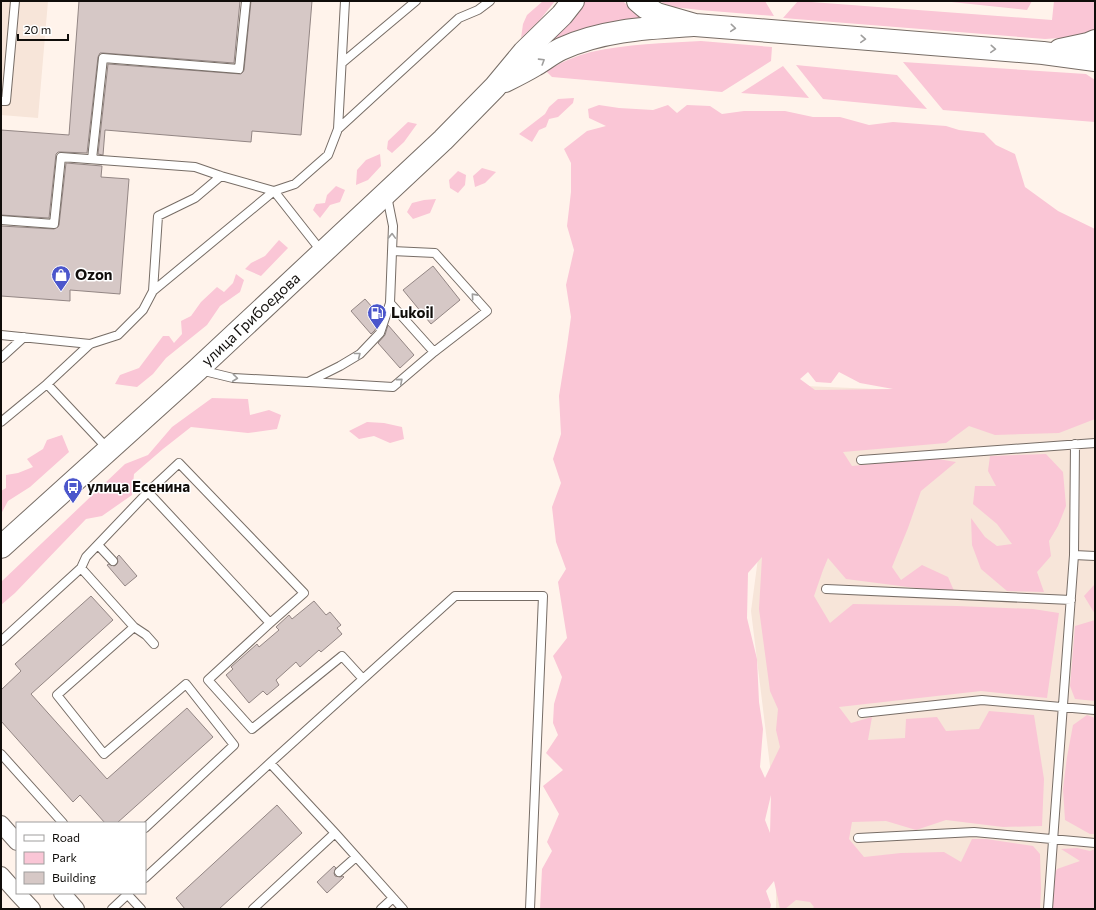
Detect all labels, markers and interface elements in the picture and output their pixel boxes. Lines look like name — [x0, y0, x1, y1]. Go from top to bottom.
scale bar — [18, 16, 68, 42]
text: 20 m — [24, 22, 51, 36]
one-way arrow — [730, 24, 736, 33]
one-way arrow — [860, 34, 866, 43]
one-way arrow — [990, 44, 996, 53]
one-way arrow — [538, 58, 545, 65]
one-way arrow — [388, 233, 396, 239]
shop icon: Ozon — [50, 264, 72, 292]
place label: Ozon — [75, 265, 113, 283]
street label: улица Грибоедова — [197, 268, 303, 369]
one-way arrow — [472, 294, 479, 301]
fuel station icon: Lukoil — [366, 302, 388, 330]
place label: Lukoil — [391, 303, 434, 321]
one-way arrow — [353, 352, 360, 359]
one-way arrow — [232, 373, 238, 382]
one-way arrow — [396, 378, 403, 385]
bus stop icon: улица Есенина — [62, 476, 84, 504]
place label: улица Есенина — [87, 477, 190, 495]
legend — [16, 822, 146, 894]
text: Road — [52, 830, 80, 844]
text: Park — [52, 850, 78, 864]
text: Building — [52, 870, 96, 884]

